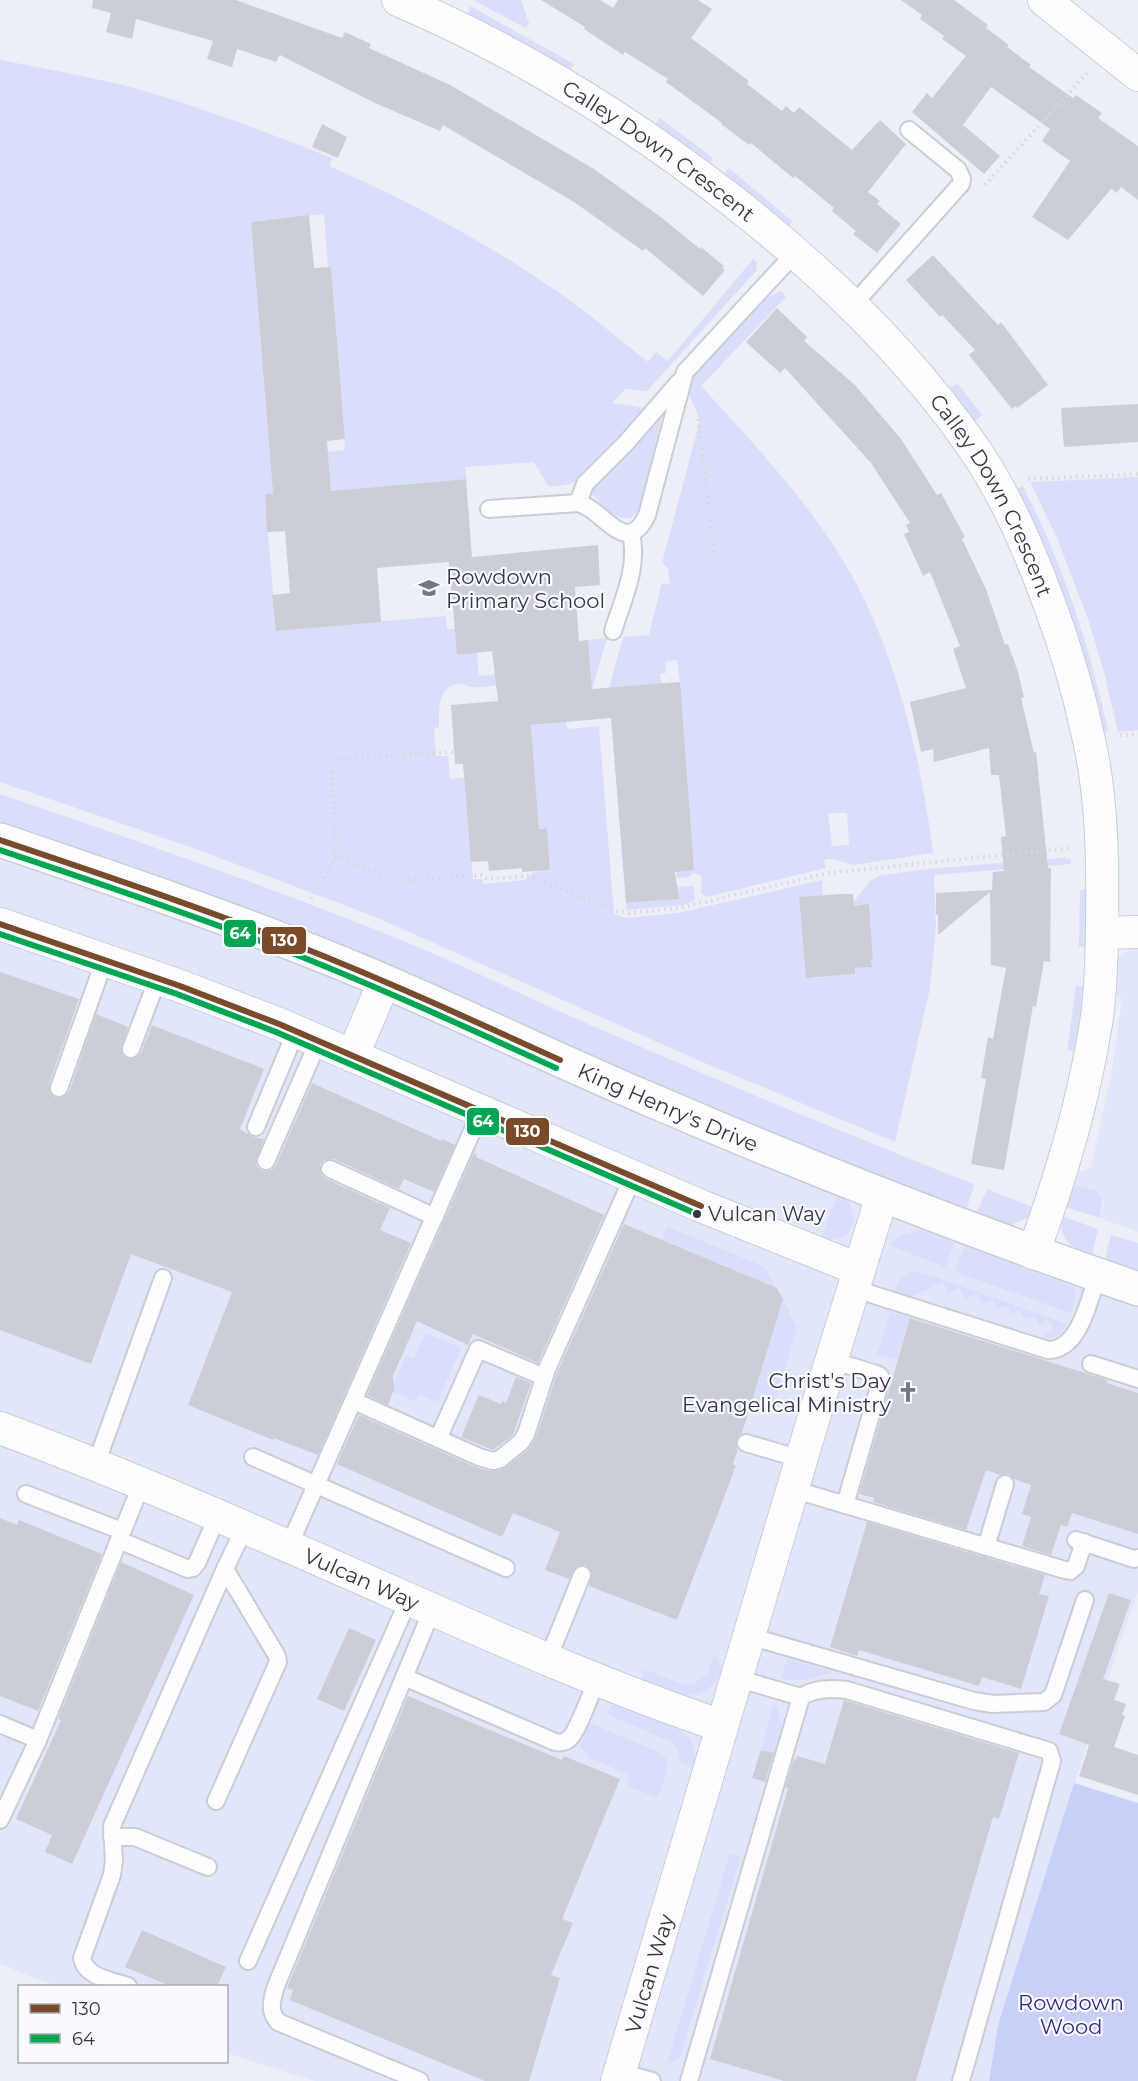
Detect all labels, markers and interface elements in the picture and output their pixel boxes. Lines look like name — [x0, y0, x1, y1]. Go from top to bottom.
street label: Calley Down Crescent — [558, 74, 760, 226]
street label: Calley Down Crescent — [925, 389, 1058, 600]
place label: Rowdown Primary School — [446, 564, 605, 613]
school or university icon: Rowdown Primary School — [417, 576, 441, 600]
line badge: 64 — [223, 919, 257, 948]
text: 64 — [229, 924, 251, 943]
line badge: 130 — [261, 926, 307, 955]
text: 130 — [271, 931, 297, 950]
street label: King Henry's Drive — [574, 1057, 762, 1156]
line badge: 64 — [466, 1107, 500, 1136]
text: 64 — [472, 1112, 494, 1131]
line badge: 130 — [505, 1117, 550, 1146]
text: 130 — [514, 1122, 540, 1141]
place label: Vulcan Way — [708, 1202, 826, 1226]
marker: Vulcan Way — [691, 1208, 703, 1220]
place label: Christ's Day Evangelical Ministry — [682, 1368, 892, 1417]
church icon: Christ's Day Evangelical Ministry — [896, 1380, 920, 1404]
street label: Vulcan Way — [300, 1542, 424, 1615]
street label: Vulcan Way — [619, 1910, 679, 2036]
legend — [18, 1985, 228, 2063]
park label: Rowdown Wood — [1018, 1990, 1124, 2039]
text: 130 — [72, 1998, 101, 2020]
text: 64 — [72, 2028, 95, 2050]

